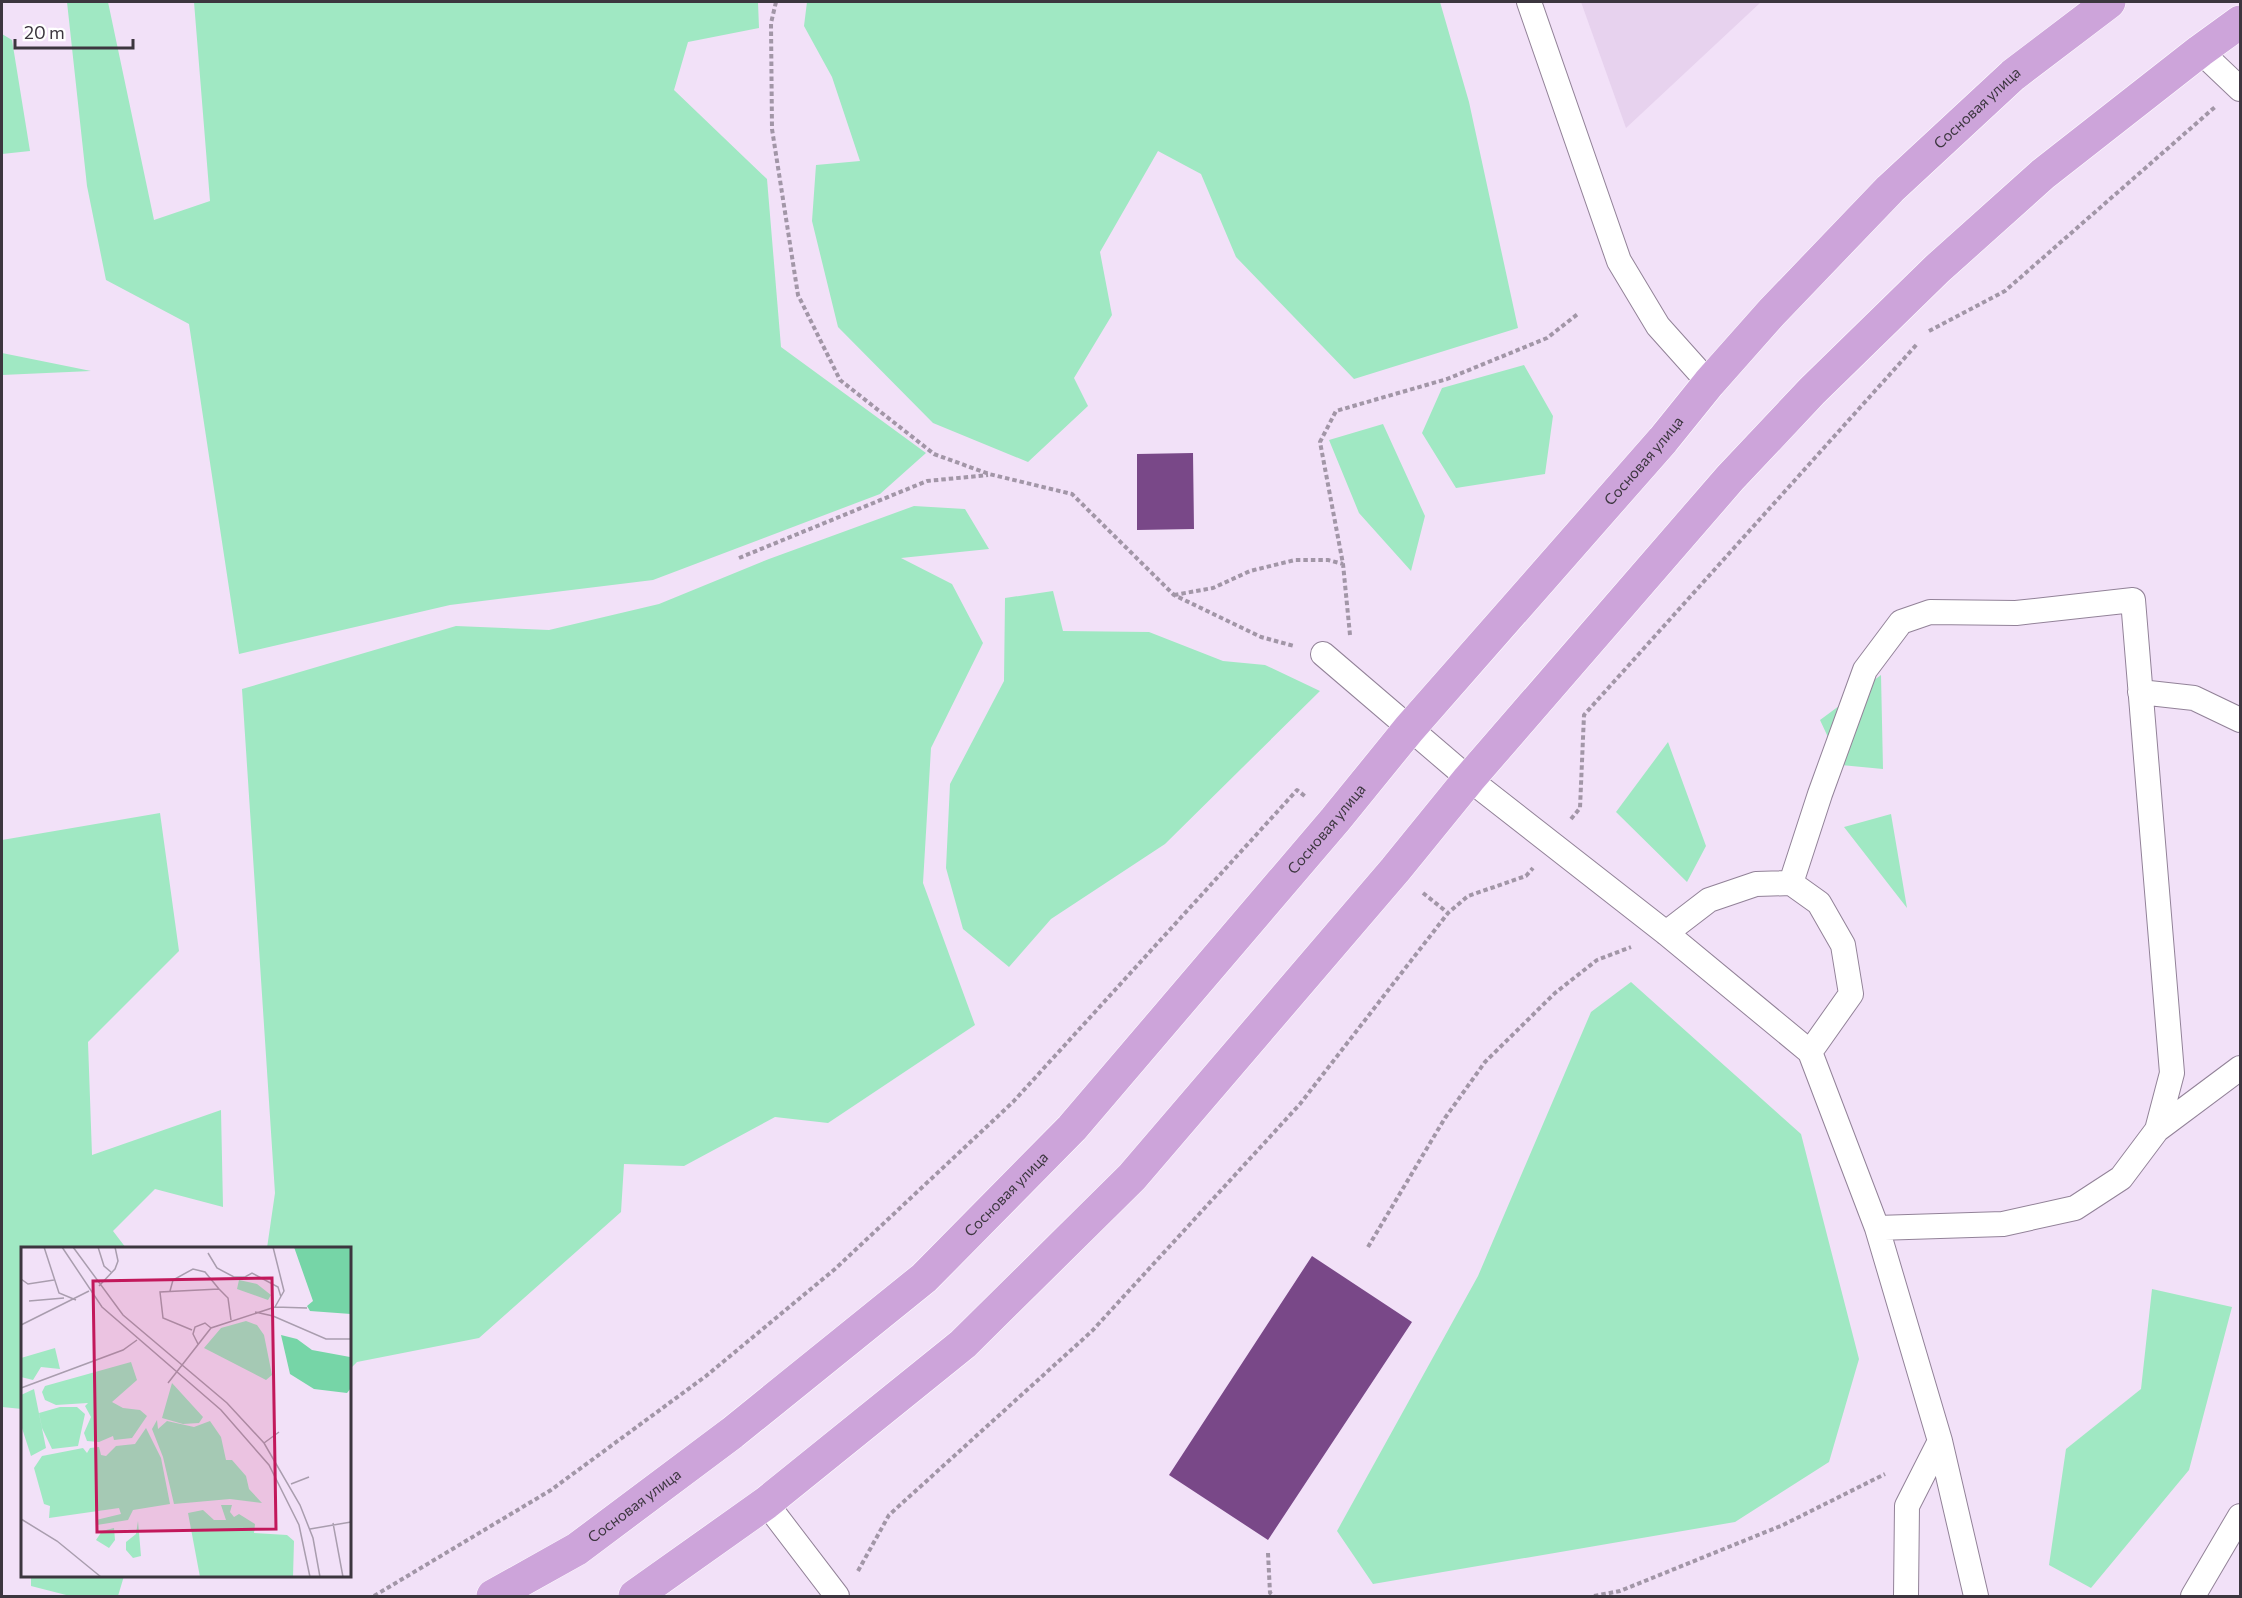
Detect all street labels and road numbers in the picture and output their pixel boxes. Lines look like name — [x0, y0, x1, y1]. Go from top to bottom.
street label: Сосновая улица — [1929, 63, 2024, 152]
street label: Сосновая улица — [1600, 412, 1686, 509]
street label: Сосновая улица — [1283, 780, 1369, 877]
street label: Сосновая улица — [960, 1148, 1051, 1240]
street label: Сосновая улица — [584, 1465, 684, 1546]

